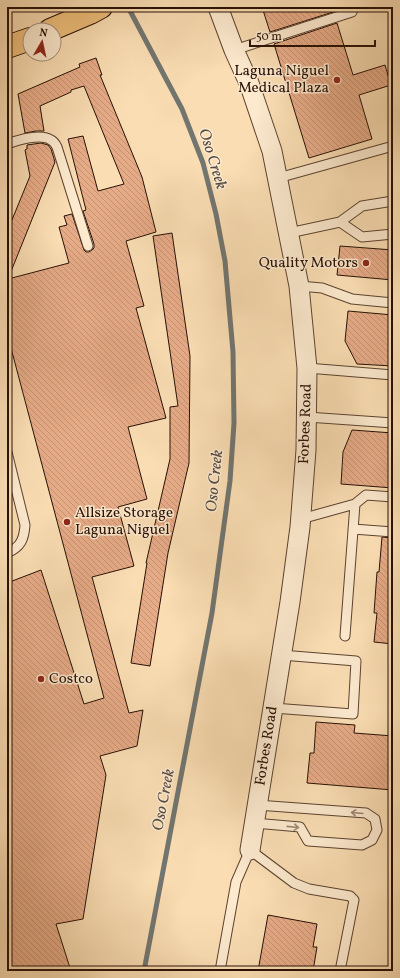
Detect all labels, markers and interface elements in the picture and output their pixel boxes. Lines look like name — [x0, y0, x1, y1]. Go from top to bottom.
north arrow — [22, 22, 62, 62]
scale bar — [250, 22, 375, 48]
text: N — [38, 26, 48, 42]
text: 50 m — [256, 29, 282, 45]
place label: Laguna Niguel Medical Plaza — [234, 61, 329, 99]
marker: Laguna Niguel Medical Plaza — [332, 75, 342, 85]
water label: Oso Creek — [192, 126, 232, 193]
place label: Quality Motors — [259, 253, 358, 274]
marker: Quality Motors — [361, 258, 371, 268]
street label: Forbes Road — [294, 383, 318, 465]
water label: Oso Creek — [201, 448, 229, 513]
place label: Allsize Storage Laguna Niguel — [75, 503, 173, 541]
marker: Allsize Storage Laguna Niguel — [62, 517, 72, 527]
place label: Costco — [49, 669, 93, 690]
marker: Costco — [36, 674, 46, 684]
street label: Forbes Road — [250, 705, 284, 787]
water label: Oso Creek — [147, 767, 181, 833]
one-way arrow — [351, 809, 364, 816]
one-way arrow — [286, 823, 299, 830]

